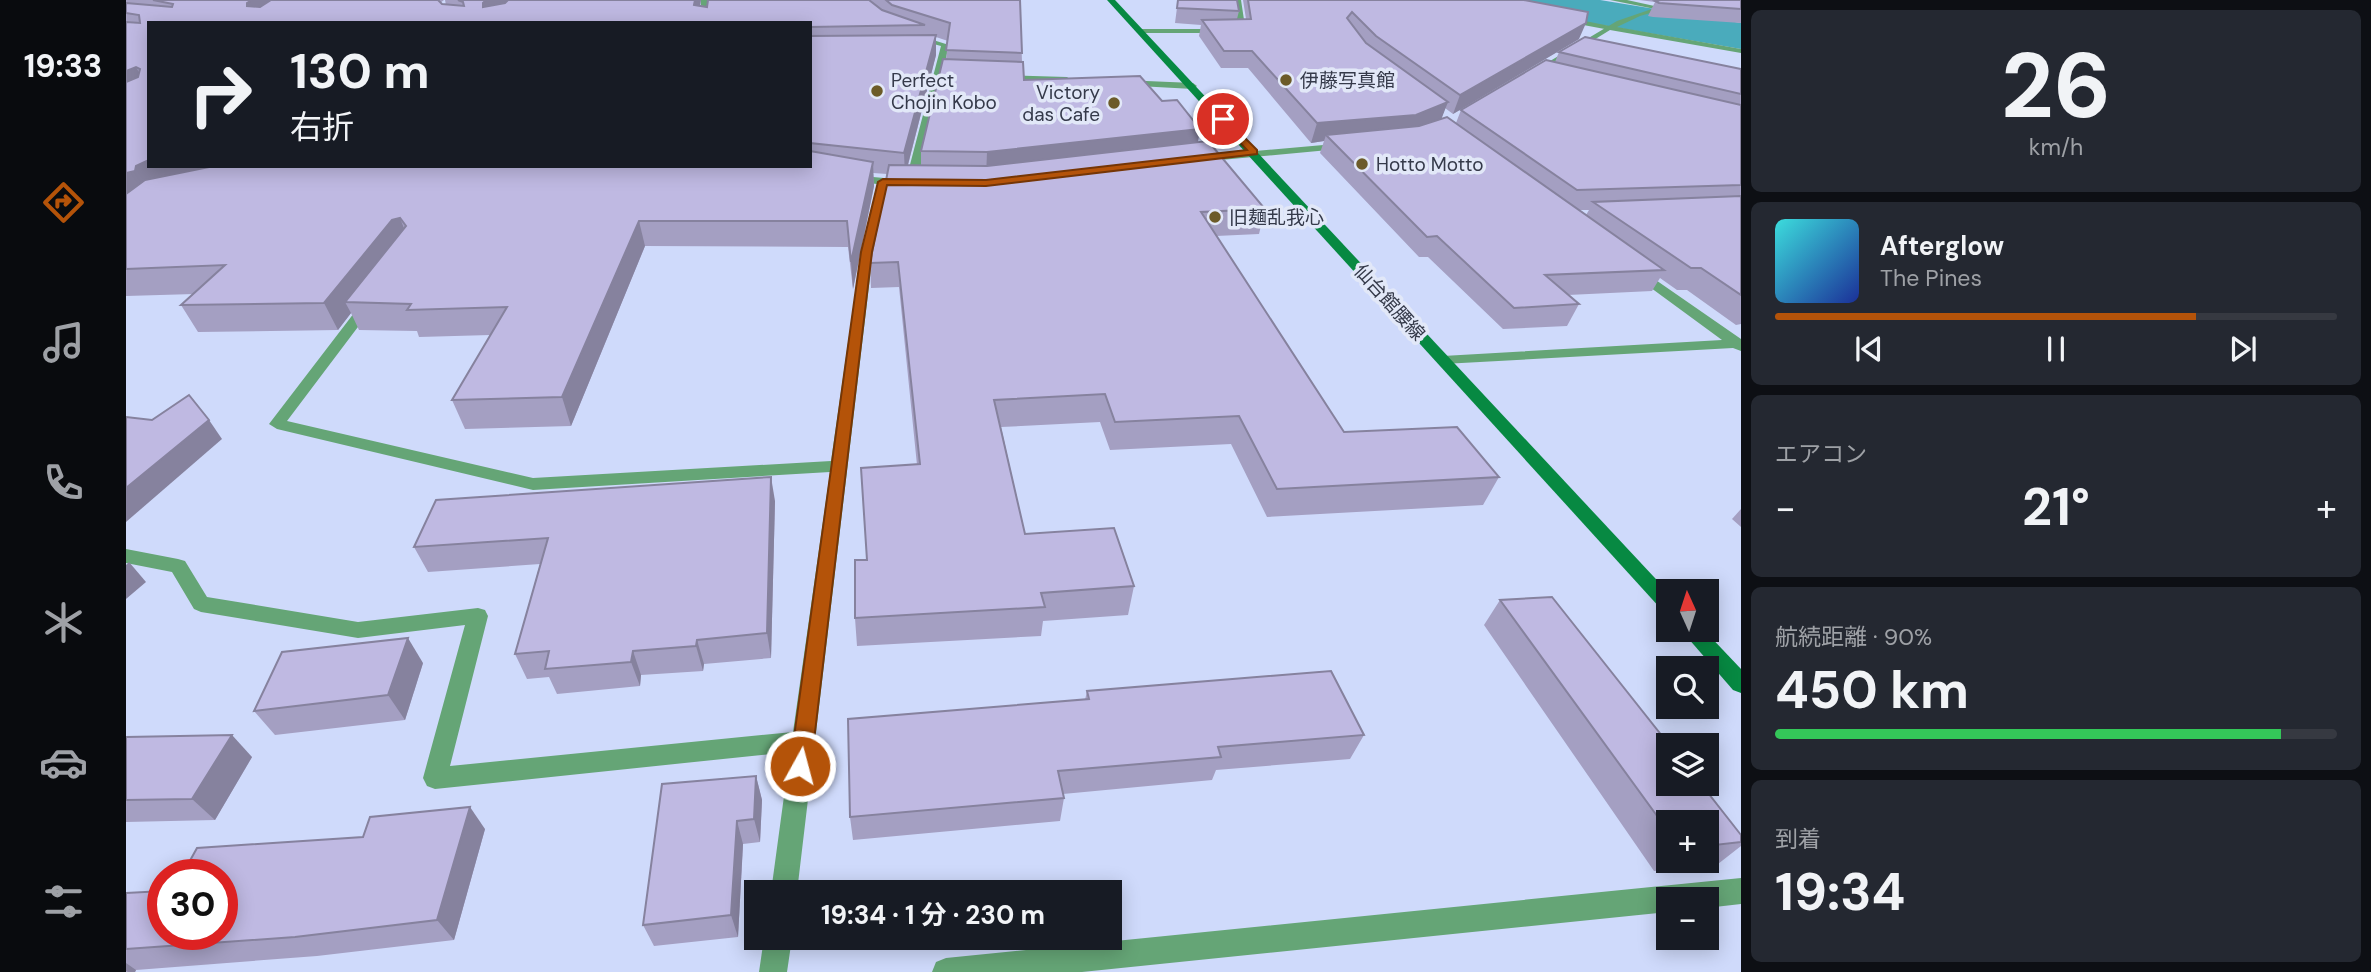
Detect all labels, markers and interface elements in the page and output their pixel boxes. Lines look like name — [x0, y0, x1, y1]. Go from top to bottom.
text: 26 — [2001, 27, 2111, 145]
text: 130 m — [290, 39, 430, 103]
text: 19:33 — [24, 45, 102, 87]
icon: right — [175, 49, 266, 140]
place label: Perfect Chojin Kobo — [891, 68, 997, 115]
place label: 伊藤写真館 — [1300, 68, 1395, 93]
marker: 伊藤写真館 — [1278, 72, 1294, 88]
place label: Victory das Cafe — [1022, 80, 1100, 127]
marker: Perfect Chojin Kobo — [869, 83, 885, 99]
pin — [1193, 89, 1253, 149]
marker: Victory das Cafe — [1106, 95, 1122, 111]
icon: arrive — [1204, 100, 1242, 138]
text: 右折 — [290, 106, 354, 148]
text: km/h — [2029, 132, 2083, 162]
place label: Hotto Motto — [1376, 152, 1484, 177]
marker: Hotto Motto — [1354, 156, 1370, 172]
icon: directions — [39, 178, 88, 227]
place label: 旧麺乱我心 — [1229, 205, 1324, 230]
marker: 旧麺乱我心 — [1207, 209, 1223, 225]
text: Afterglow — [1880, 229, 2004, 263]
street label: 仙台館腰線 — [1349, 259, 1431, 346]
text: The Pines — [1880, 263, 1982, 293]
icon: music — [39, 318, 88, 367]
icon: previous — [1850, 330, 1888, 368]
icon: pause — [2037, 330, 2075, 368]
icon: next — [2224, 330, 2262, 368]
text: エアコン — [1775, 439, 1867, 469]
icon: phone — [39, 458, 88, 507]
text: 21° — [2022, 473, 2090, 541]
text: − — [1775, 483, 1796, 533]
text: + — [2316, 483, 2337, 533]
north arrow — [1656, 579, 1718, 642]
map controls — [1656, 579, 1719, 950]
icon: climate — [39, 598, 88, 647]
text: 航続距離 · 90% — [1775, 622, 1932, 652]
button: search — [1656, 656, 1719, 719]
text: 450 km — [1775, 656, 1969, 724]
position arrow — [763, 729, 837, 803]
button: layers — [1656, 733, 1719, 796]
icon: car — [39, 738, 88, 787]
button: + — [1656, 810, 1719, 873]
text: 到着 — [1775, 824, 1821, 854]
text: 19:34 — [1775, 858, 1905, 926]
speed limit sign: 30 — [147, 859, 238, 950]
icon: filters — [39, 877, 88, 926]
button: − — [1656, 887, 1719, 950]
text: 19:34 · 1 分 · 230 m — [821, 898, 1045, 932]

